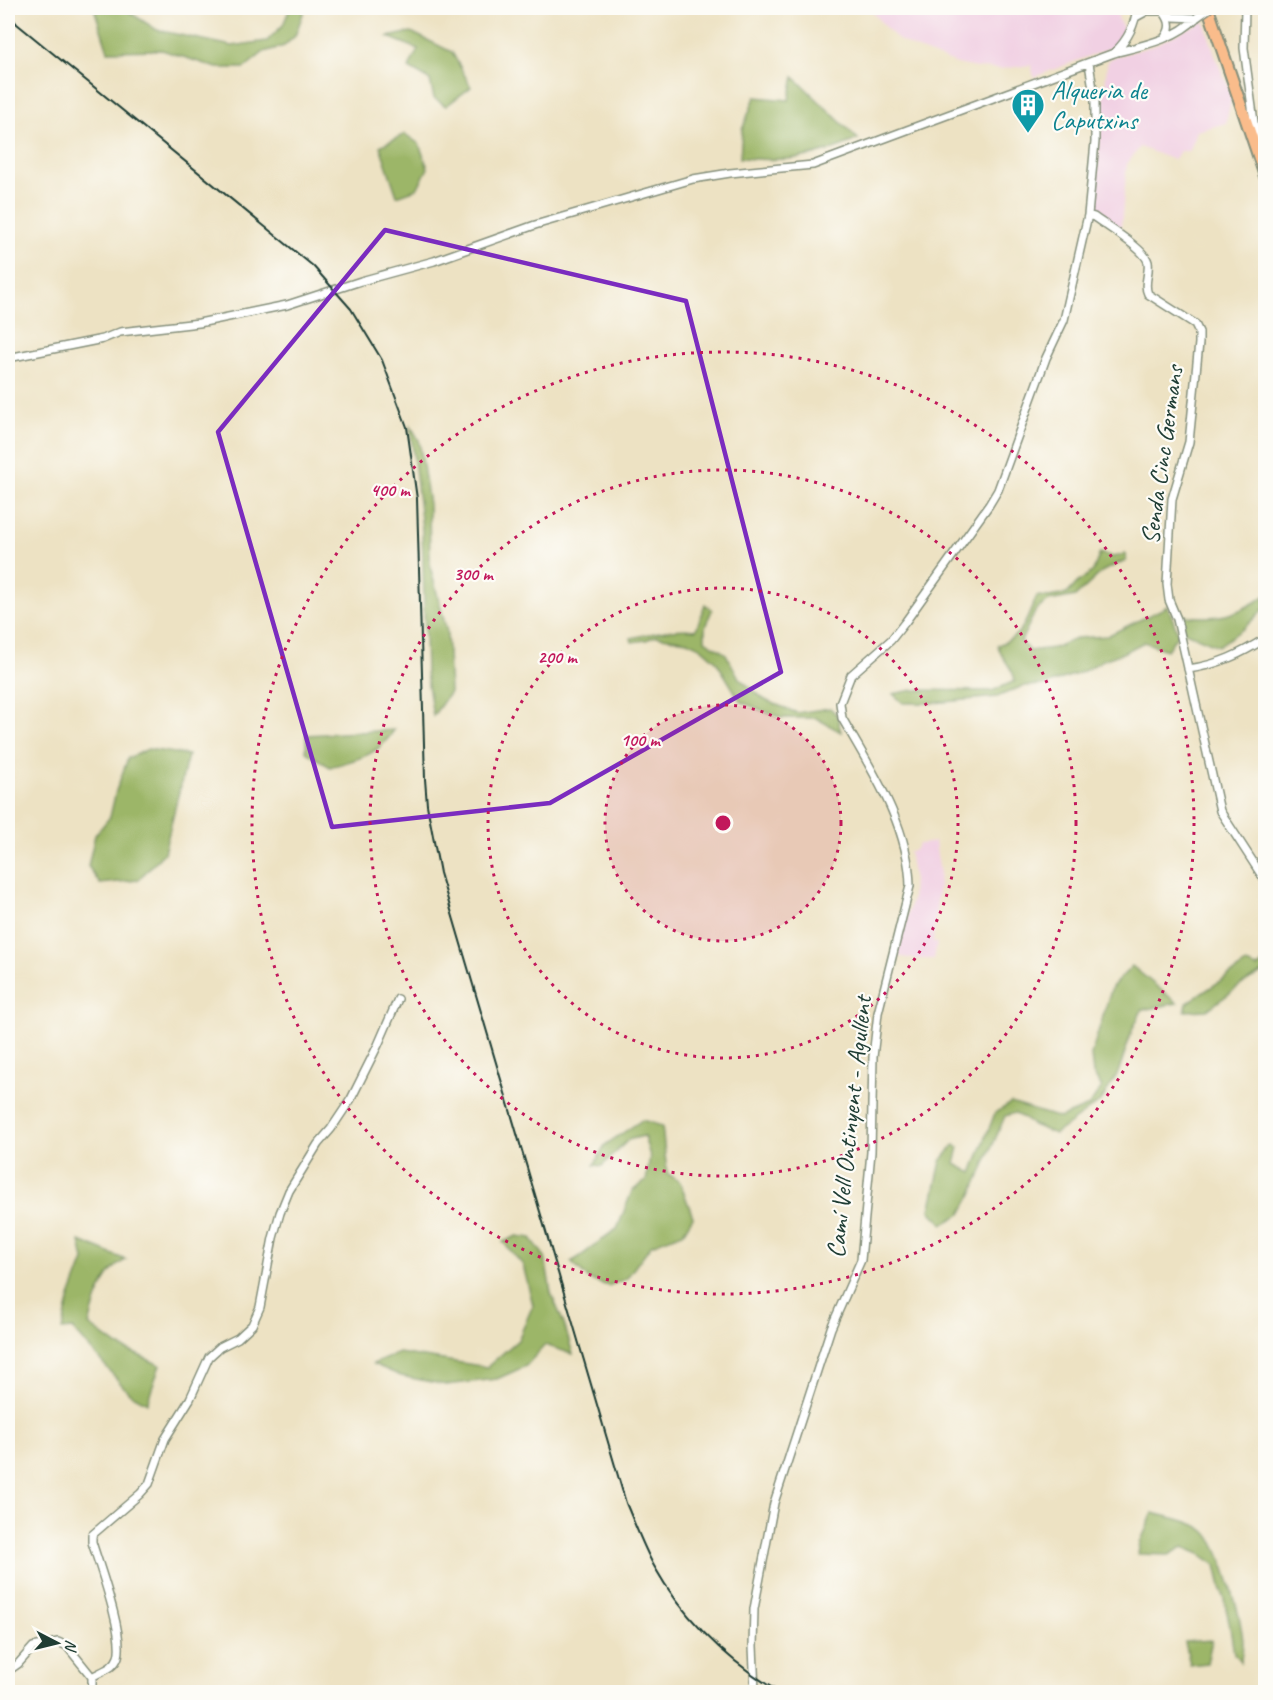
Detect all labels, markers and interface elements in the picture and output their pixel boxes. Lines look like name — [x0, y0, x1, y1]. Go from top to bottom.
place label: Alqueria de Caputxins — [1051, 74, 1148, 137]
building icon: Alqueria de Caputxins — [1010, 87, 1046, 134]
street label: Senda Cinc Germans — [1133, 361, 1191, 546]
text: 400 m — [371, 479, 411, 501]
text: 300 m — [454, 563, 494, 585]
text: 200 m — [538, 646, 578, 668]
text: 100 m — [621, 729, 661, 751]
centre of rings — [713, 813, 733, 833]
street label: Camí Vell Ontinyent - Agullent — [819, 992, 879, 1260]
north arrow — [27, 1613, 87, 1673]
text: N — [60, 1639, 81, 1654]

